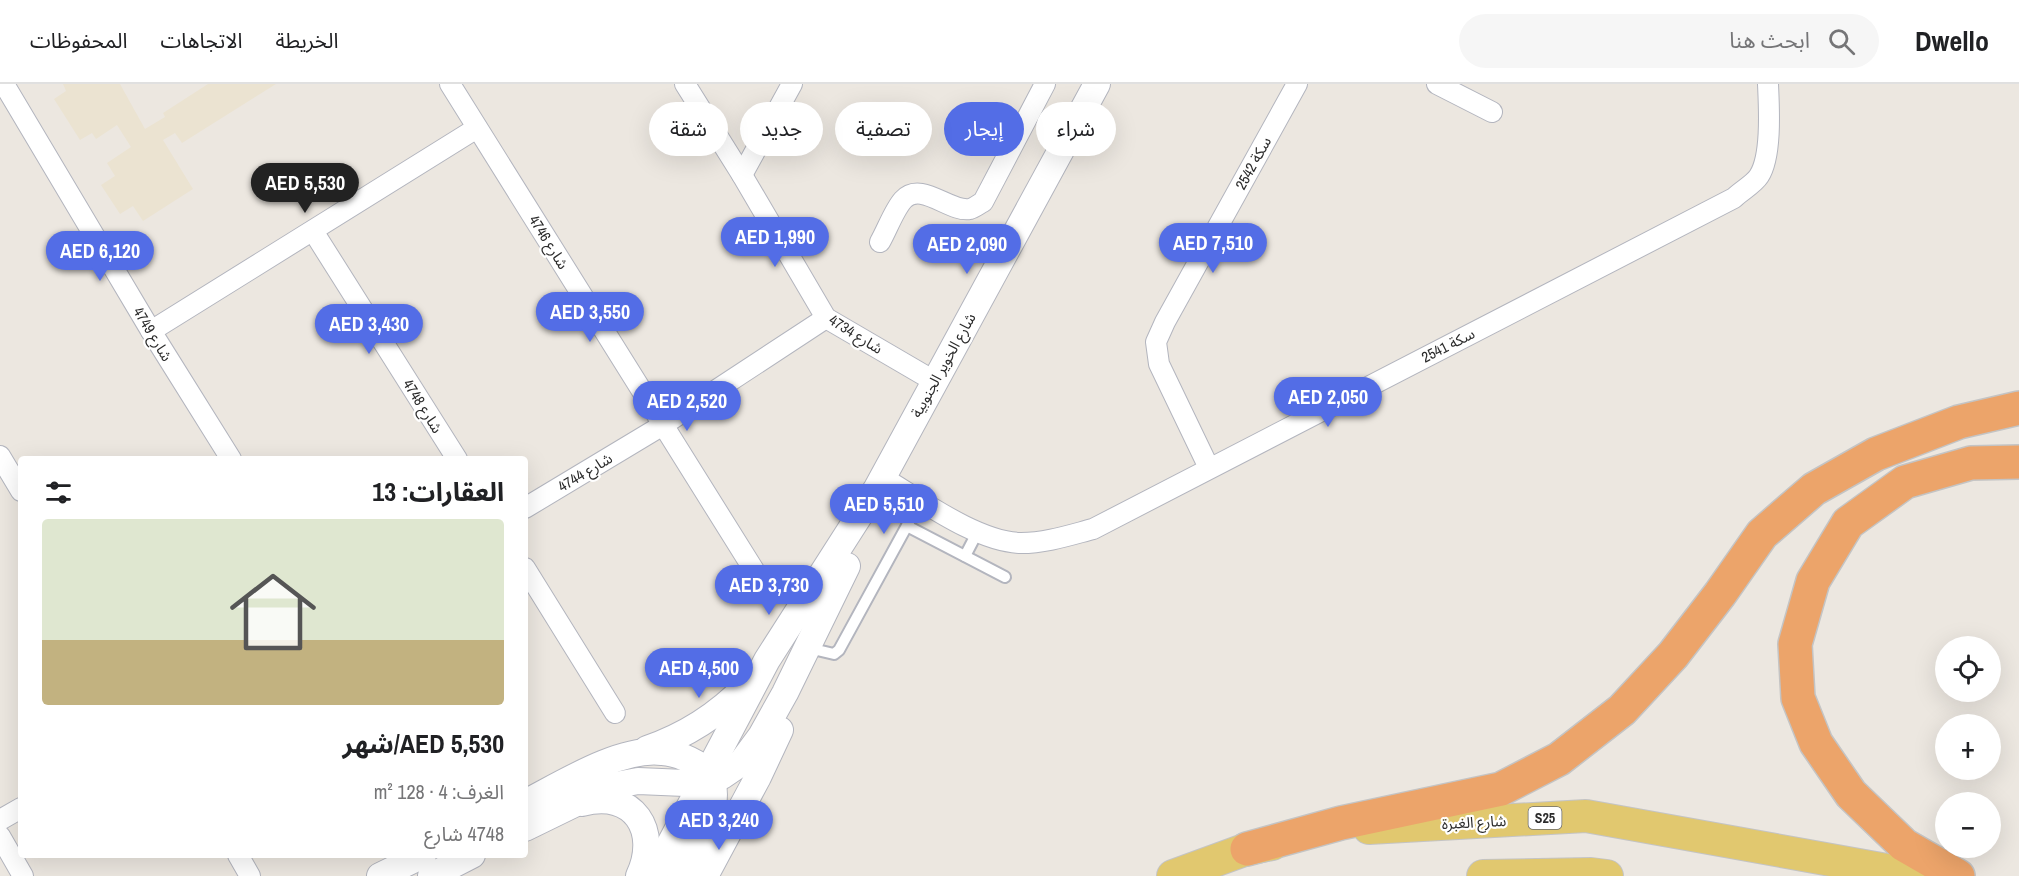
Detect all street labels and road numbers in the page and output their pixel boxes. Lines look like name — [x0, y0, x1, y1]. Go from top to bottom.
street label: سكة 2542 — [1230, 133, 1276, 193]
street label: 4746 شارع — [522, 211, 574, 274]
street label: 4749 شارع — [127, 303, 178, 366]
street label: 4734 شارع — [824, 309, 887, 361]
street label: شارع الخوير الجنوبية — [906, 309, 982, 422]
street label: سكة 2541 — [1418, 322, 1479, 367]
street label: 4748 شارع — [396, 375, 448, 438]
street label: 4744 شارع — [554, 447, 617, 498]
road number: S25 — [1528, 807, 1562, 829]
street label: شارع الغبرة — [1441, 810, 1507, 836]

